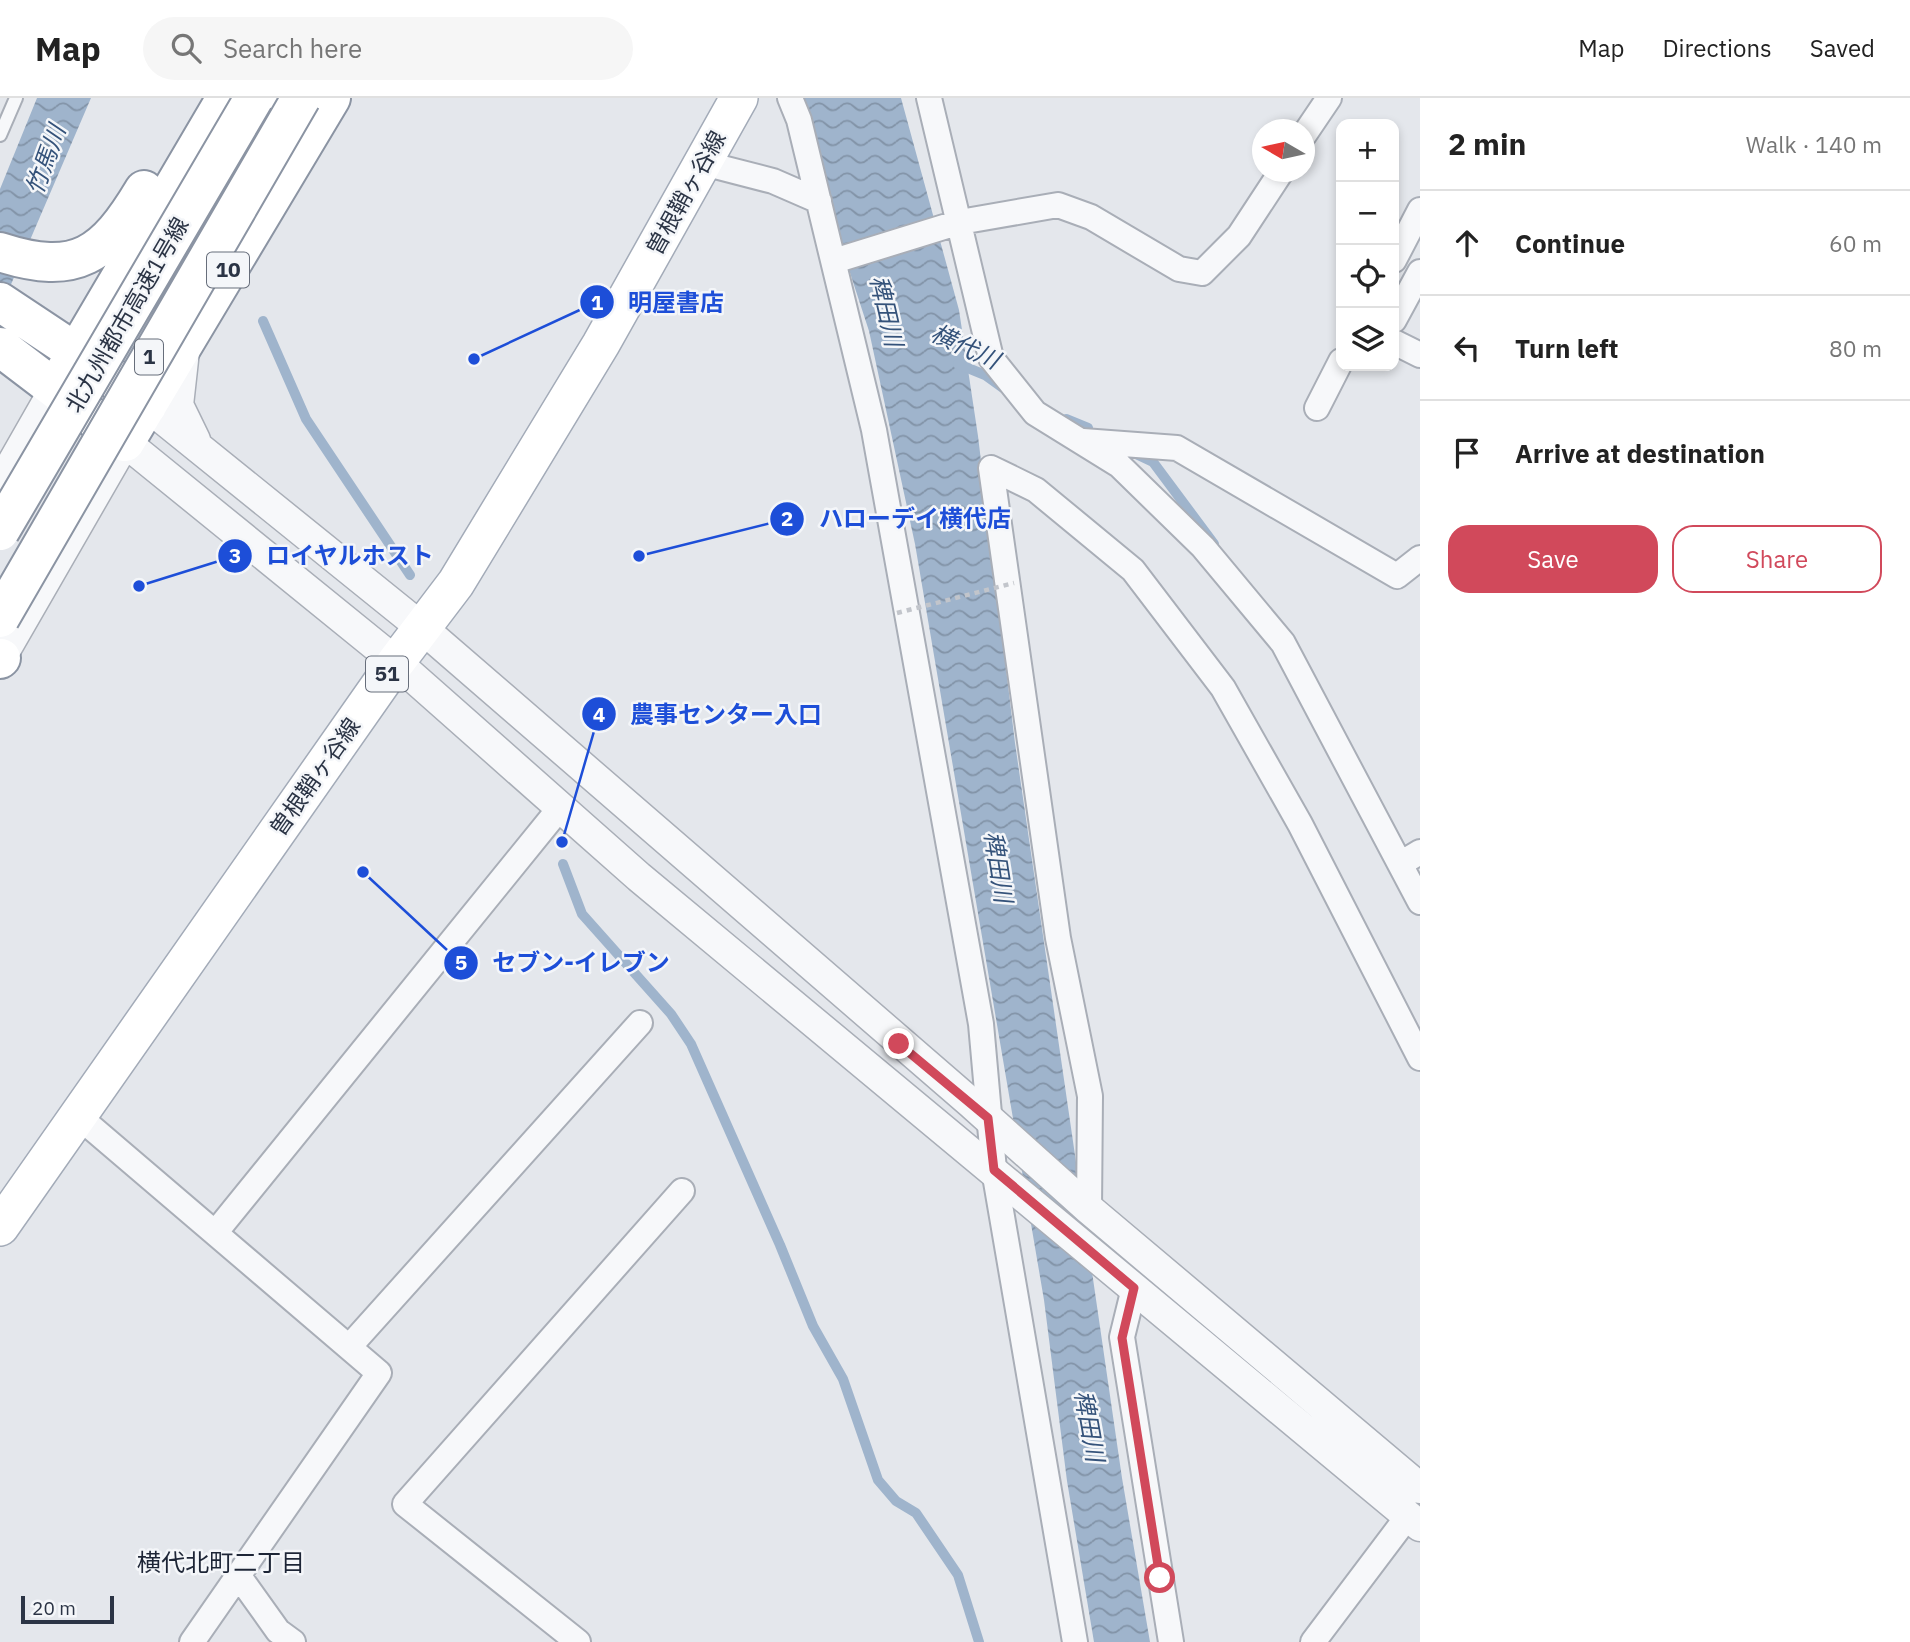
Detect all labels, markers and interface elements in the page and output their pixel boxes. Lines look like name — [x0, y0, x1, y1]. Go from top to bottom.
search box — [143, 17, 633, 80]
text: Map — [35, 27, 101, 70]
icon: search — [167, 29, 205, 67]
text: Search here — [223, 31, 362, 65]
text: Map — [1578, 32, 1624, 64]
text: Directions — [1662, 32, 1772, 64]
text: Saved — [1810, 32, 1875, 64]
water label: 竹馬川 — [18, 118, 73, 199]
north arrow — [1252, 119, 1315, 182]
map controls — [1336, 119, 1399, 371]
button: + — [1336, 119, 1399, 182]
text: 2 min — [1448, 124, 1526, 163]
street label: 曽根鞘ヶ谷線 — [639, 125, 732, 260]
text: Walk · 140 m — [1746, 129, 1882, 159]
button: − — [1336, 182, 1399, 245]
street label: 北九州都市高速1号線 — [60, 212, 194, 418]
icon: ahead — [1448, 224, 1486, 262]
text: Continue — [1515, 226, 1625, 260]
text: 60 m — [1829, 228, 1882, 258]
button: locate — [1336, 245, 1399, 308]
road number: 10 — [207, 252, 249, 288]
water label: 稗田川 — [863, 272, 911, 352]
callout: 明屋書店 — [579, 280, 738, 325]
text: 明屋書店 — [628, 286, 724, 318]
text: 1 — [591, 288, 604, 316]
button: layers — [1336, 308, 1399, 371]
water label: 横代川 — [926, 316, 1008, 377]
icon: left — [1448, 329, 1486, 367]
text: Turn left — [1515, 331, 1618, 365]
text: 80 m — [1829, 333, 1882, 363]
road number: 1 — [135, 340, 163, 374]
icon: arrive — [1448, 434, 1486, 472]
text: Arrive at destination — [1515, 436, 1765, 470]
callout: ハローデイ横代店 — [770, 496, 1025, 541]
text: ハローデイ横代店 — [819, 502, 1011, 534]
text: 2 — [781, 504, 793, 532]
button: Save — [1448, 525, 1658, 593]
button: Share — [1672, 525, 1882, 593]
callout: ロイヤルホスト — [217, 533, 448, 578]
text: ロイヤルホスト — [266, 539, 434, 571]
text: 3 — [229, 541, 241, 569]
road number: 51 — [366, 656, 408, 692]
callout: 農事センター入口 — [581, 692, 836, 737]
text: 農事センター入口 — [630, 698, 822, 730]
text: 4 — [593, 700, 605, 728]
street label: 曽根鞘ヶ谷線 — [262, 711, 366, 842]
water label: 稗田川 — [978, 829, 1021, 908]
callout: セブン-イレブン — [443, 941, 684, 986]
text: セブン-イレブン — [492, 946, 670, 978]
text: 5 — [455, 948, 467, 976]
route end — [883, 1028, 914, 1059]
water label: 稗田川 — [1068, 1388, 1113, 1467]
district label: 横代北町二丁目 — [137, 1546, 305, 1578]
route start — [1144, 1562, 1175, 1593]
scale bar — [21, 1593, 114, 1625]
text: 20 m — [32, 1596, 76, 1620]

